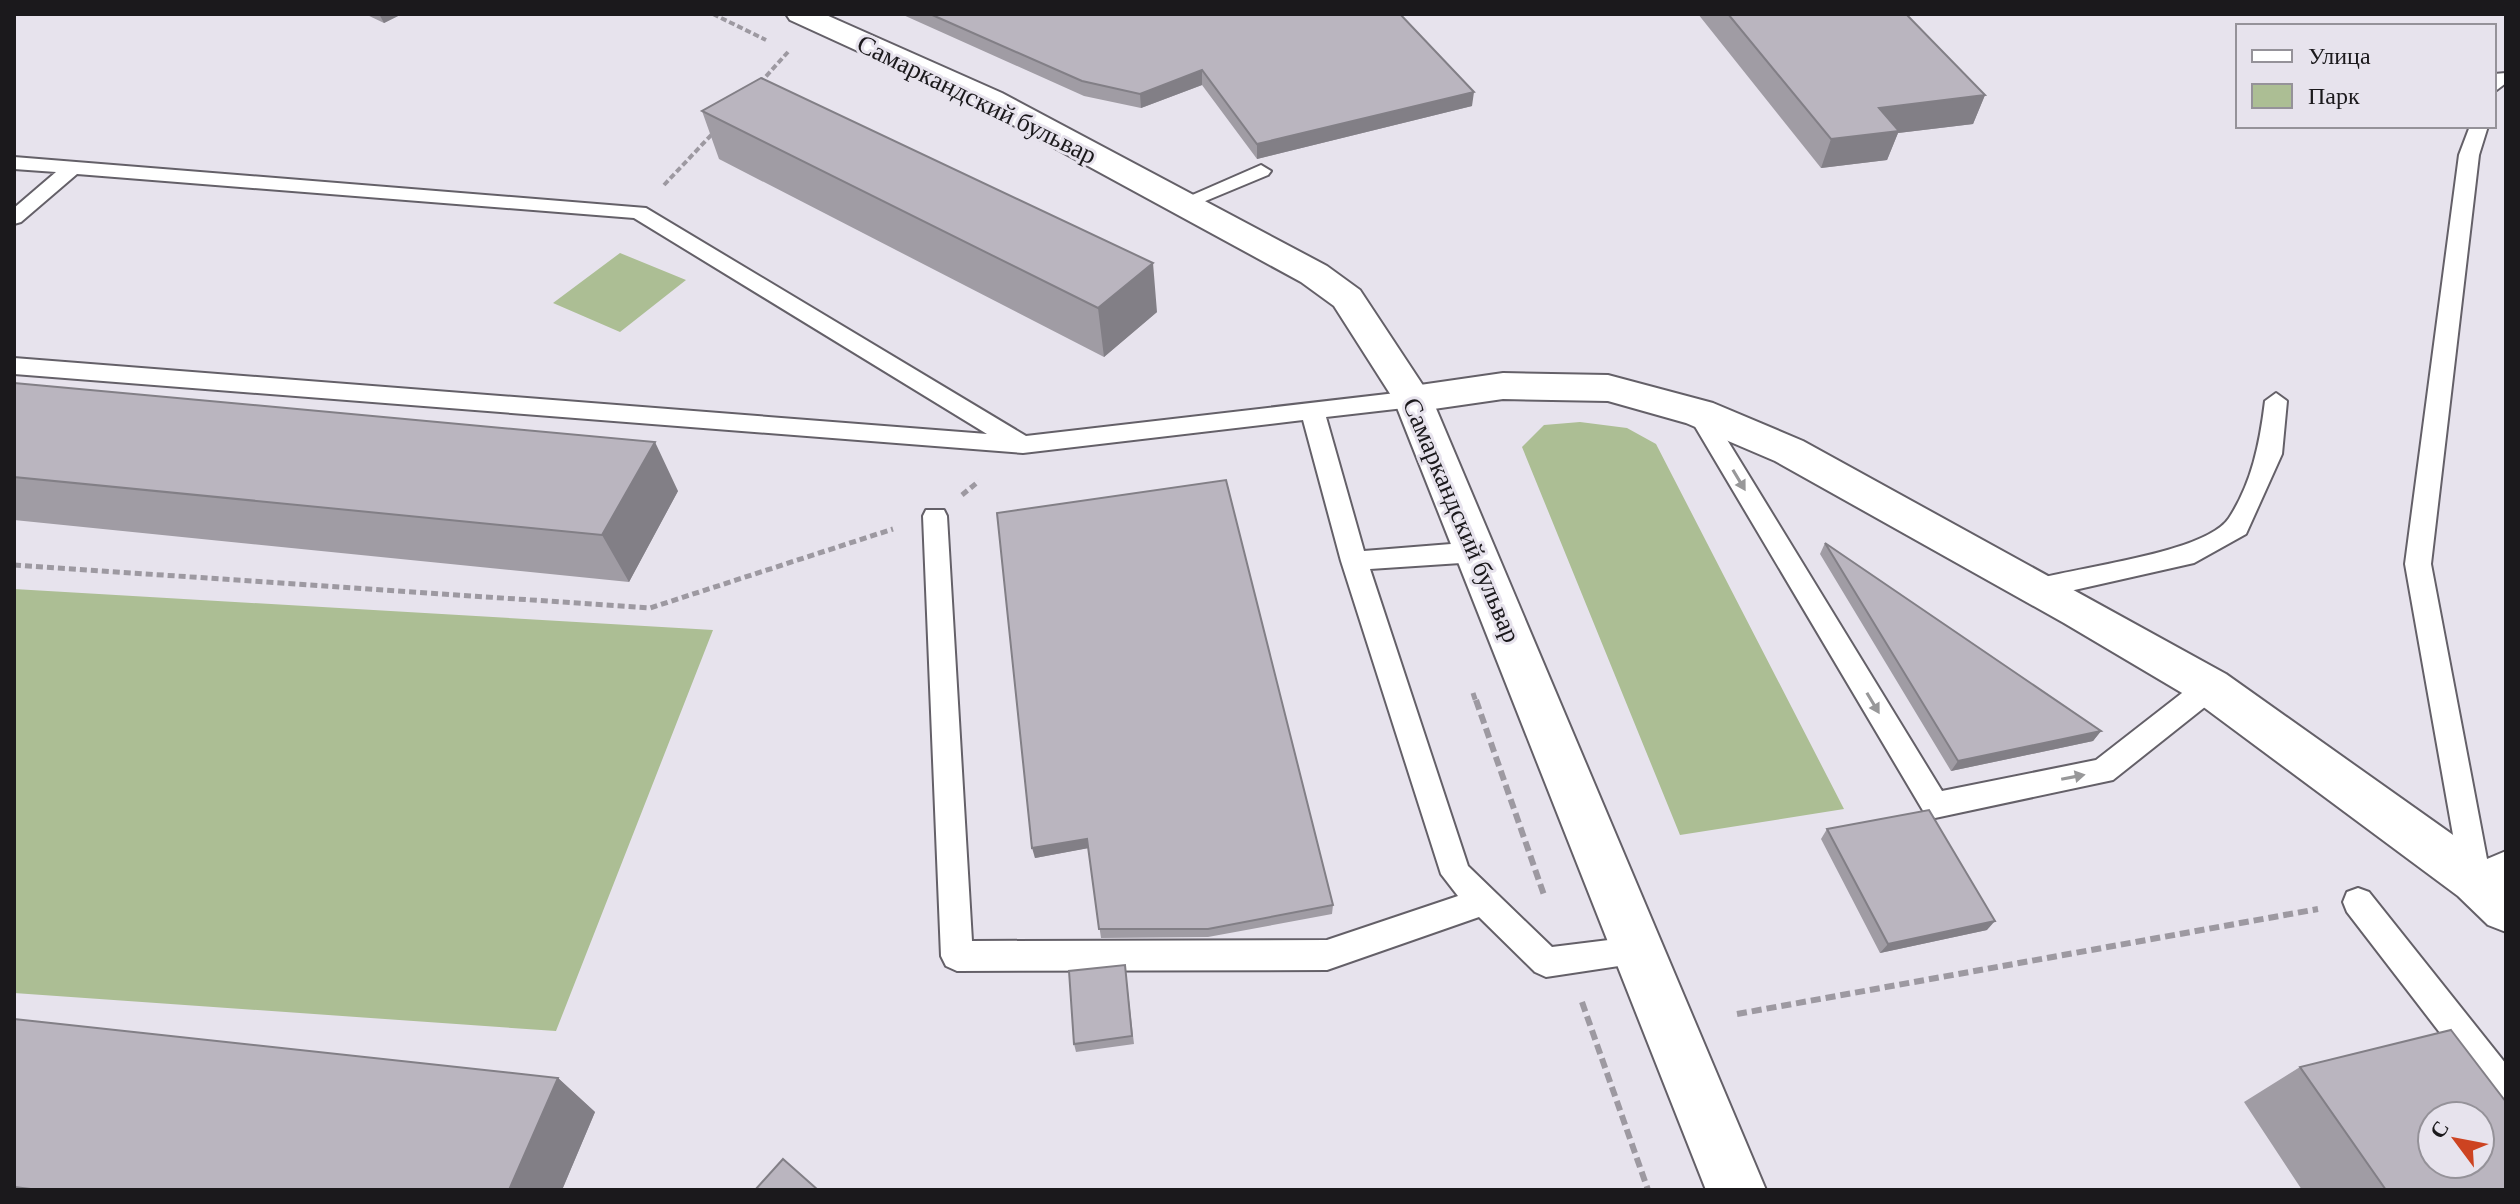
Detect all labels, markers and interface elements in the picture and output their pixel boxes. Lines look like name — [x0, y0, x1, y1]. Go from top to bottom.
legend — [2236, 24, 2496, 128]
street label: Самаркандский бульвар — [852, 29, 1101, 170]
text: Улица — [2308, 42, 2371, 69]
text: Парк — [2308, 82, 2360, 109]
street label: Самаркандский бульвар — [1397, 394, 1526, 647]
one-way arrow — [1732, 469, 1746, 491]
one-way arrow — [1866, 692, 1880, 714]
one-way arrow — [2061, 770, 2086, 783]
north arrow — [2416, 1100, 2496, 1180]
text: С — [2425, 1116, 2454, 1143]

